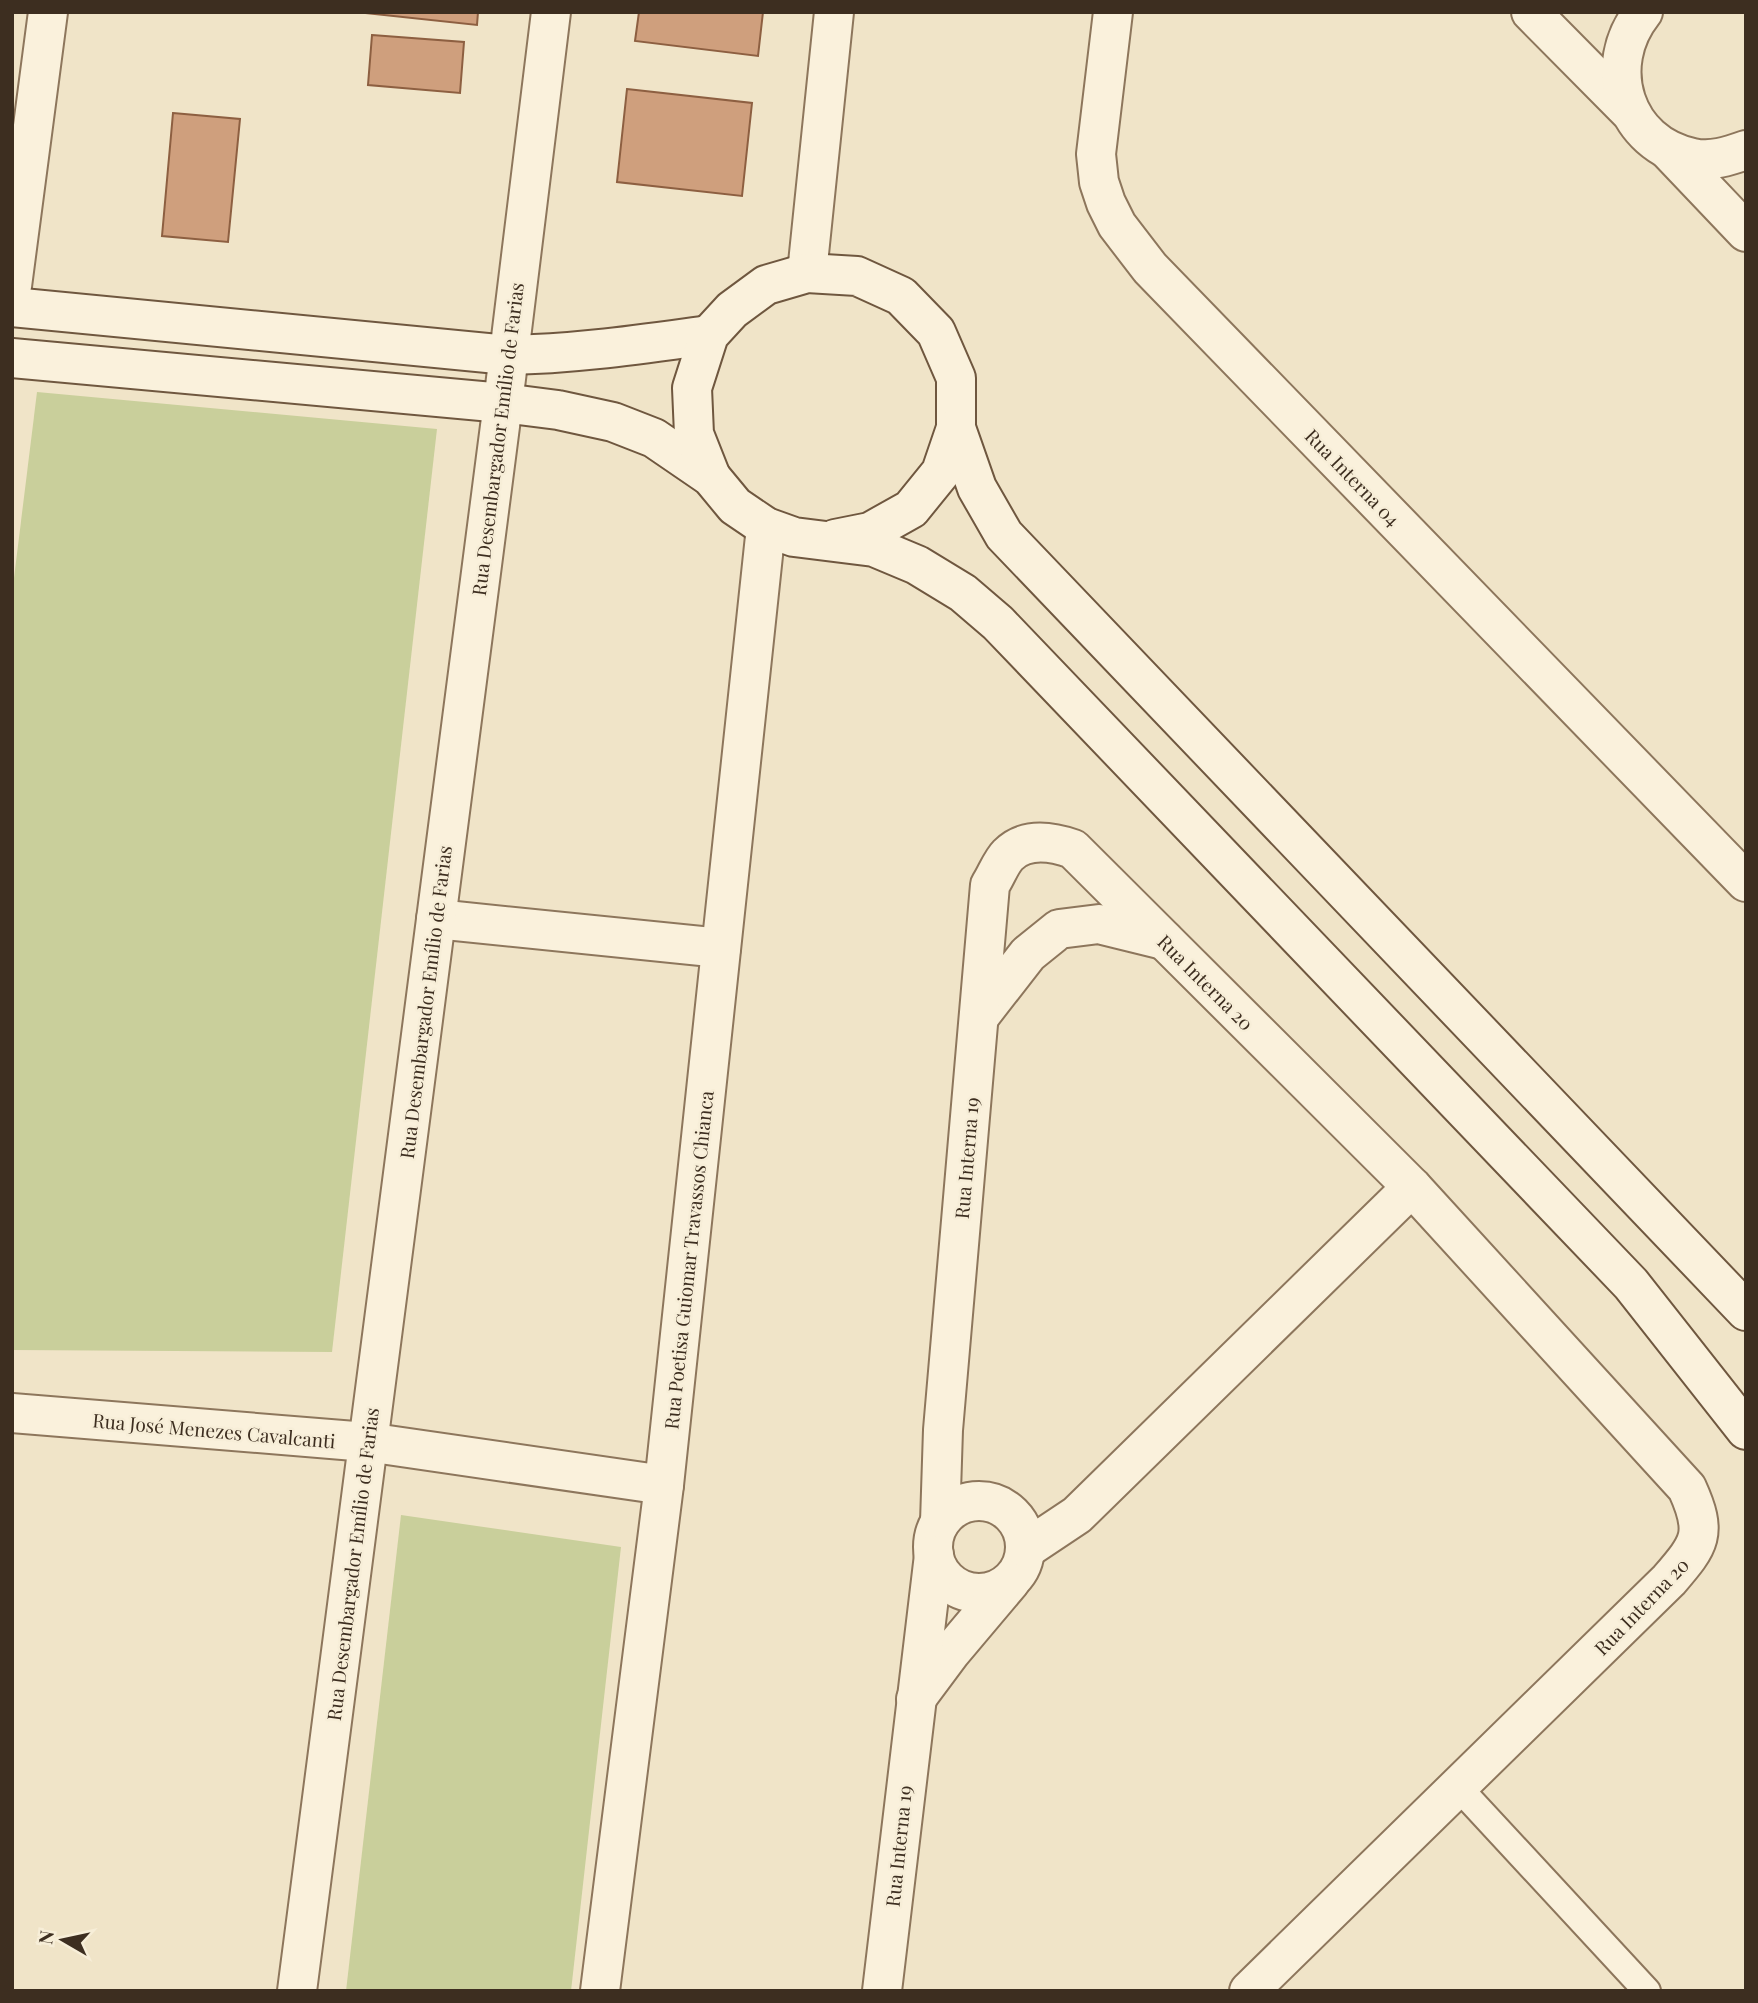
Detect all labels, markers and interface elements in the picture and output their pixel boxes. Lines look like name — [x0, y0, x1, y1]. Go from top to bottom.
street label: Rua Desembargador Emílio de Farias — [465, 281, 529, 597]
street label: Rua Interna 04 — [1300, 423, 1406, 531]
street label: Rua Desembargador Emílio de Farias — [393, 844, 457, 1160]
street label: Rua Interna 20 — [1152, 928, 1260, 1036]
street label: Rua Poetisa Guiomar Travassos Chianca — [657, 1089, 719, 1431]
street label: Rua Interna 19 — [948, 1096, 984, 1220]
street label: Rua José Menezes Cavalcanti — [91, 1406, 337, 1454]
street label: Rua Desembargador Emílio de Farias — [320, 1406, 384, 1722]
street label: Rua Interna 20 — [1588, 1552, 1694, 1660]
street label: Rua Interna 19 — [879, 1784, 917, 1908]
north arrow — [28, 1905, 98, 1975]
text: N — [31, 1928, 59, 1946]

